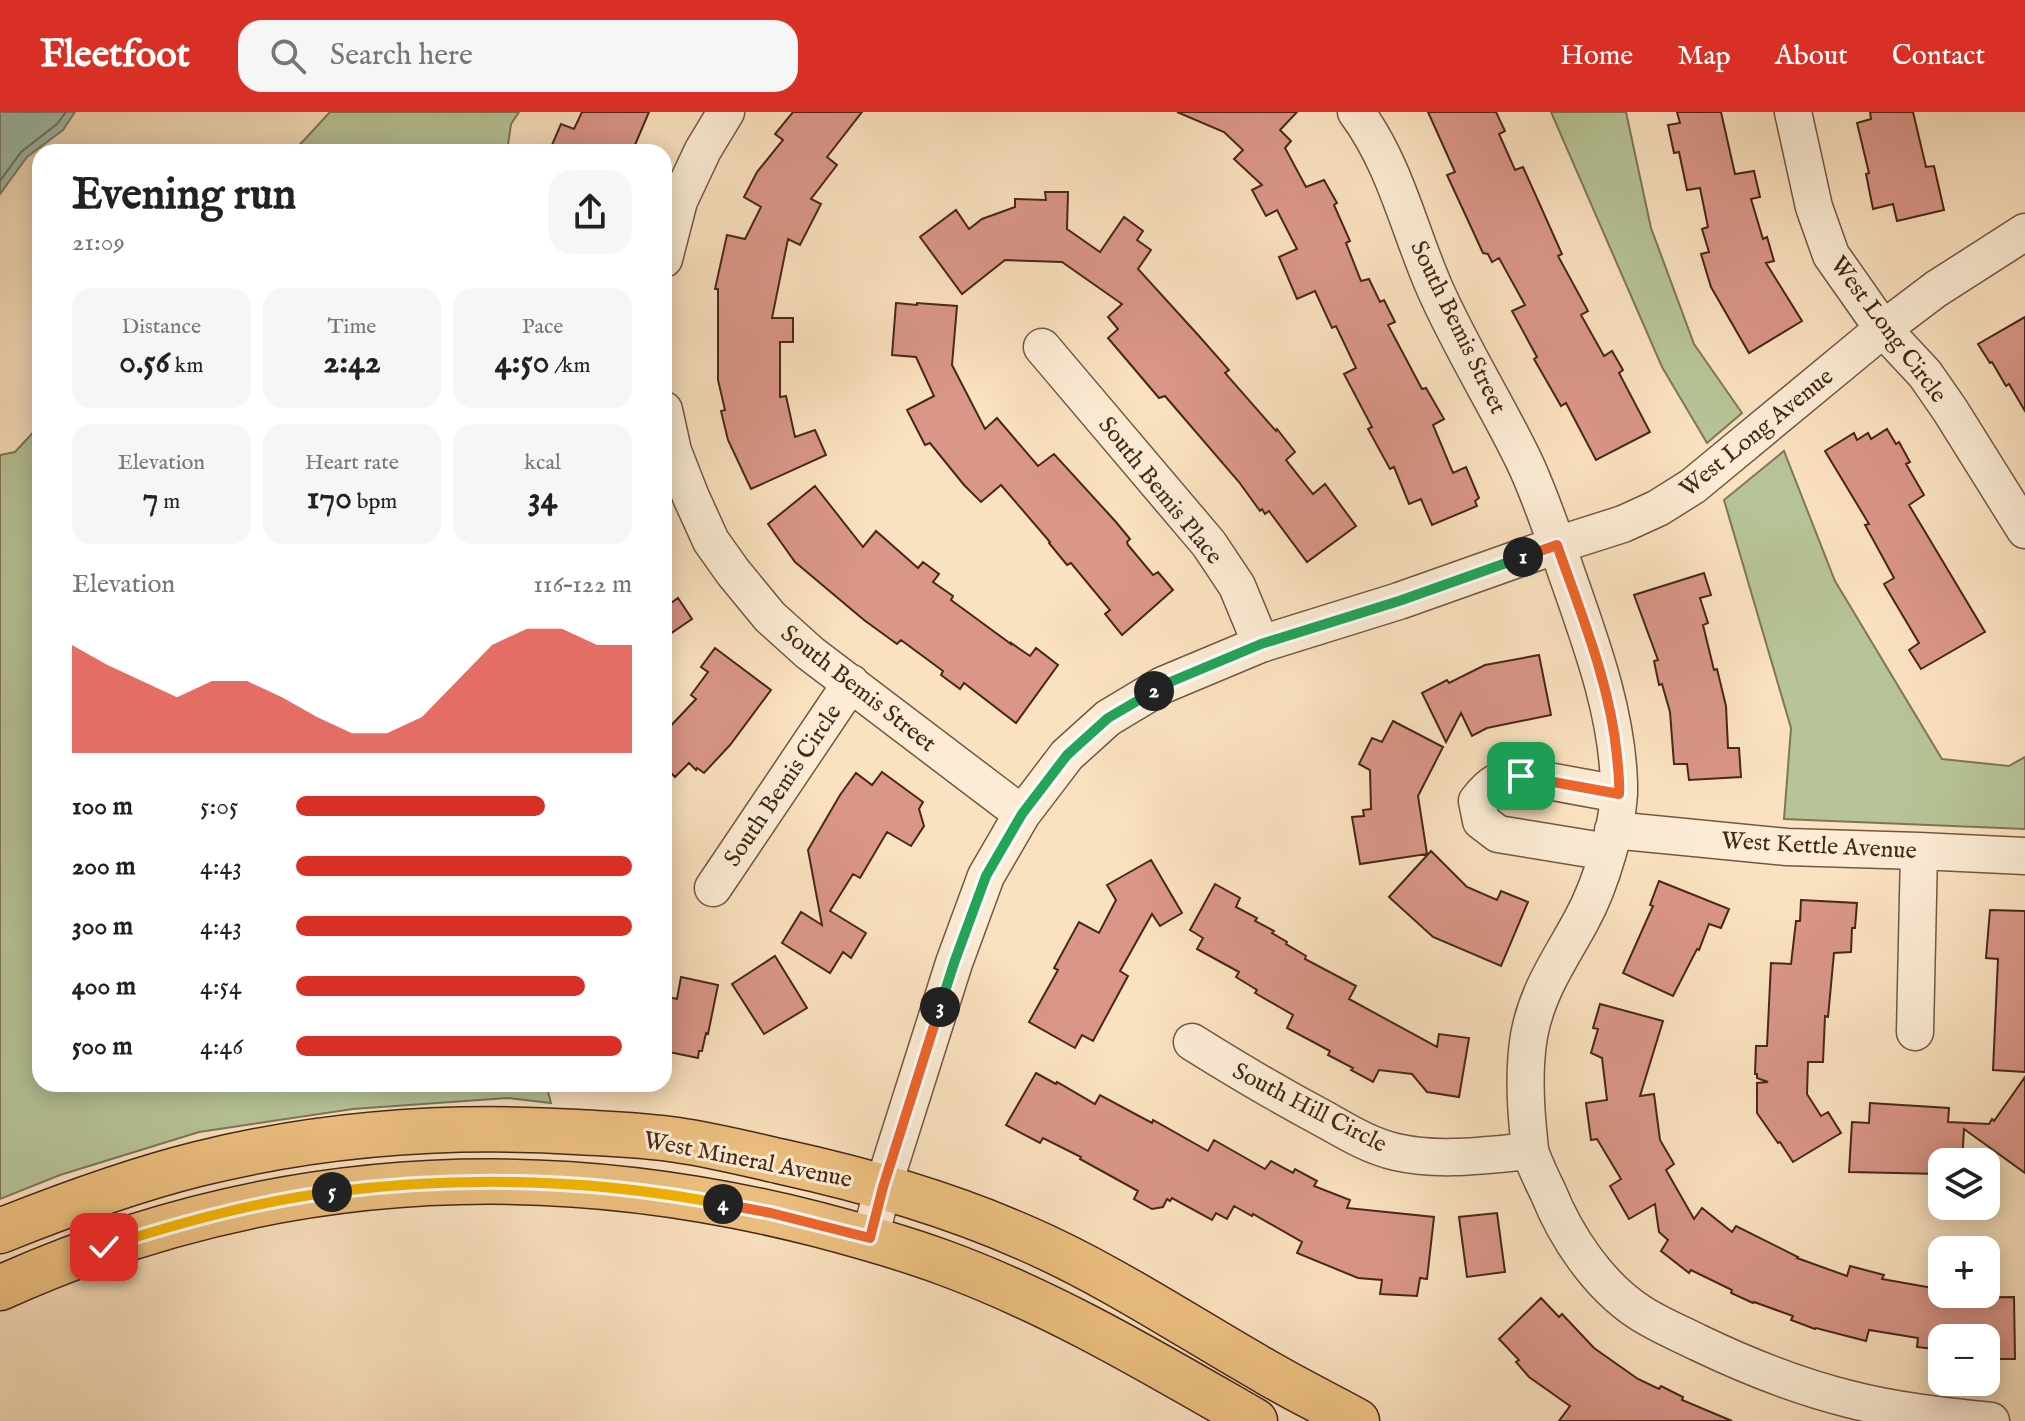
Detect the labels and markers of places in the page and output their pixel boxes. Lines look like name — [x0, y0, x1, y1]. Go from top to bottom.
pin: 1 — [1503, 537, 1543, 577]
pin: 2 — [1134, 671, 1174, 711]
pin — [1487, 742, 1555, 810]
pin: 3 — [920, 987, 960, 1027]
pin: 5 — [312, 1172, 352, 1212]
pin: 4 — [703, 1184, 743, 1224]
pin — [70, 1213, 138, 1281]

